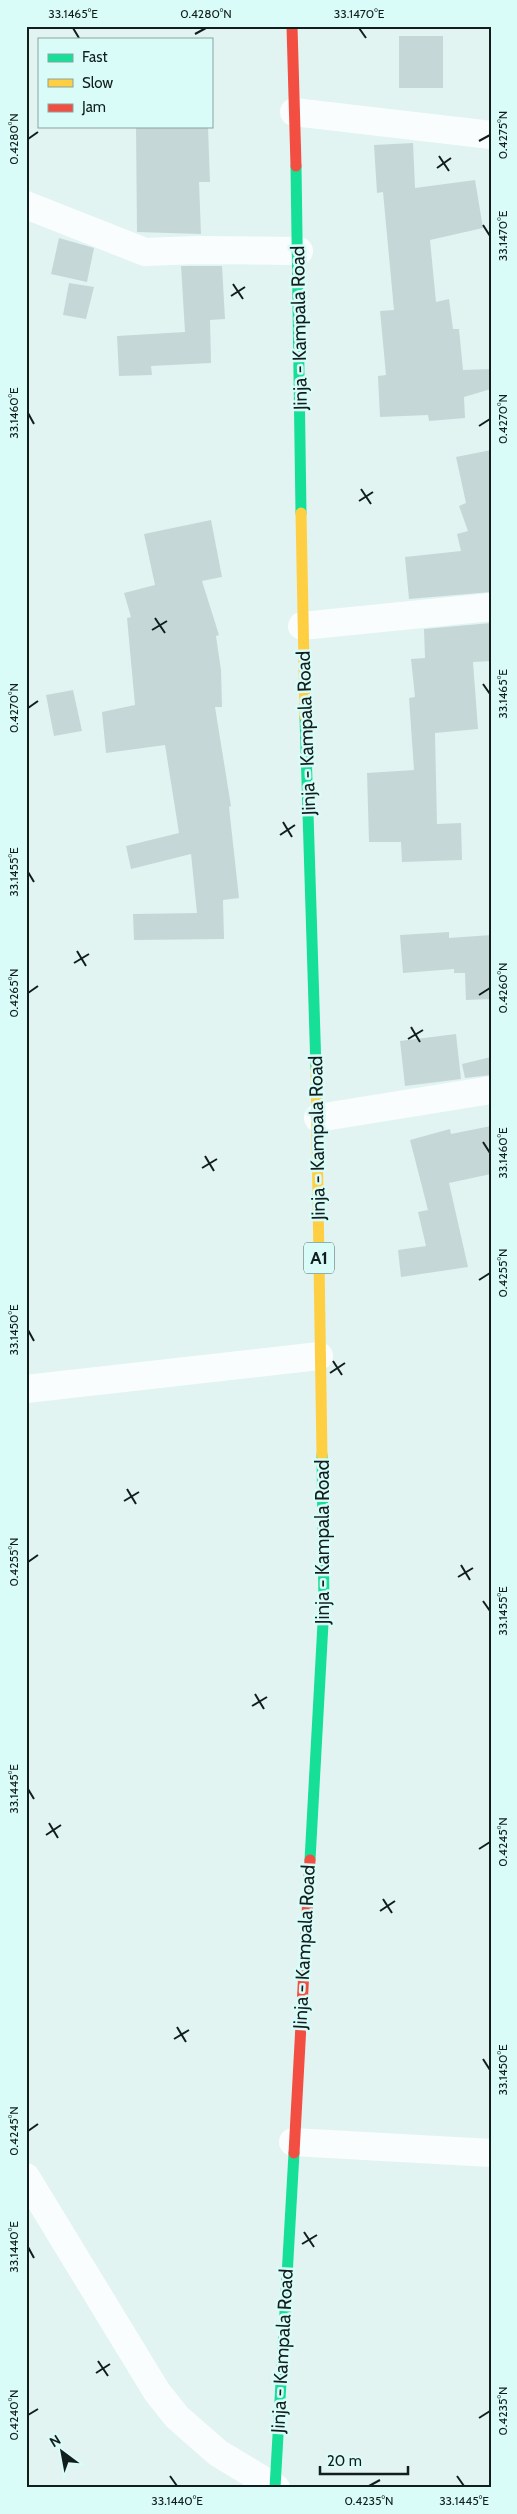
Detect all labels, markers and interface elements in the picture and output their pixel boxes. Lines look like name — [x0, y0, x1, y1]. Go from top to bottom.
text: 33.1465°E — [48, 6, 98, 21]
text: 0.4280°N — [180, 6, 232, 21]
text: 33.1470°E — [334, 6, 385, 21]
legend — [38, 38, 212, 128]
text: Fast — [82, 48, 107, 66]
text: Slow — [82, 74, 113, 92]
text: Jam — [81, 98, 106, 116]
text: 0.4275°N — [495, 111, 510, 159]
text: 0.4280°N — [6, 113, 21, 165]
text: 33.1470°E — [495, 210, 510, 261]
street label: Jinja - Kampala Road — [286, 246, 312, 411]
text: 33.1460°E — [6, 387, 21, 439]
text: 0.4270°N — [495, 394, 510, 444]
street label: Jinja - Kampala Road — [292, 650, 320, 817]
text: 33.1465°E — [495, 669, 510, 719]
text: 0.4270°N — [6, 683, 21, 733]
text: 33.1455°E — [6, 847, 21, 897]
text: 0.4260°N — [495, 962, 510, 1014]
text: 0.4265°N — [6, 968, 21, 1018]
street label: Jinja - Kampala Road — [304, 1056, 330, 1221]
text: 33.1460°E — [495, 1127, 510, 1179]
road number: A1 — [304, 1242, 334, 1274]
text: 0.4255°N — [495, 1249, 510, 1297]
text: 33.1450°E — [6, 1304, 21, 1356]
street label: Jinja - Kampala Road — [311, 1460, 334, 1625]
text: 0.4255°N — [6, 1538, 21, 1586]
text: 33.1455°E — [495, 1586, 510, 1636]
text: 33.1445°E — [6, 1764, 21, 1814]
text: 0.4245°N — [495, 1817, 510, 1867]
street label: Jinja - Kampala Road — [288, 1864, 320, 2031]
text: 33.1450°E — [495, 2044, 510, 2096]
text: 0.4245°N — [6, 2106, 21, 2156]
text: 33.1440°E — [6, 2221, 21, 2273]
street label: Jinja - Kampala Road — [266, 2268, 298, 2435]
text: 0.4235°N — [495, 2387, 510, 2435]
text: 0.4240°N — [6, 2389, 21, 2441]
north arrow — [38, 2426, 88, 2476]
text: N — [46, 2431, 64, 2451]
scale bar — [320, 2444, 407, 2476]
text: 20 m — [327, 2452, 362, 2470]
text: 33.1440°E — [151, 2493, 203, 2508]
text: 0.4235°N — [345, 2493, 393, 2508]
text: 33.1445°E — [439, 2493, 489, 2508]

